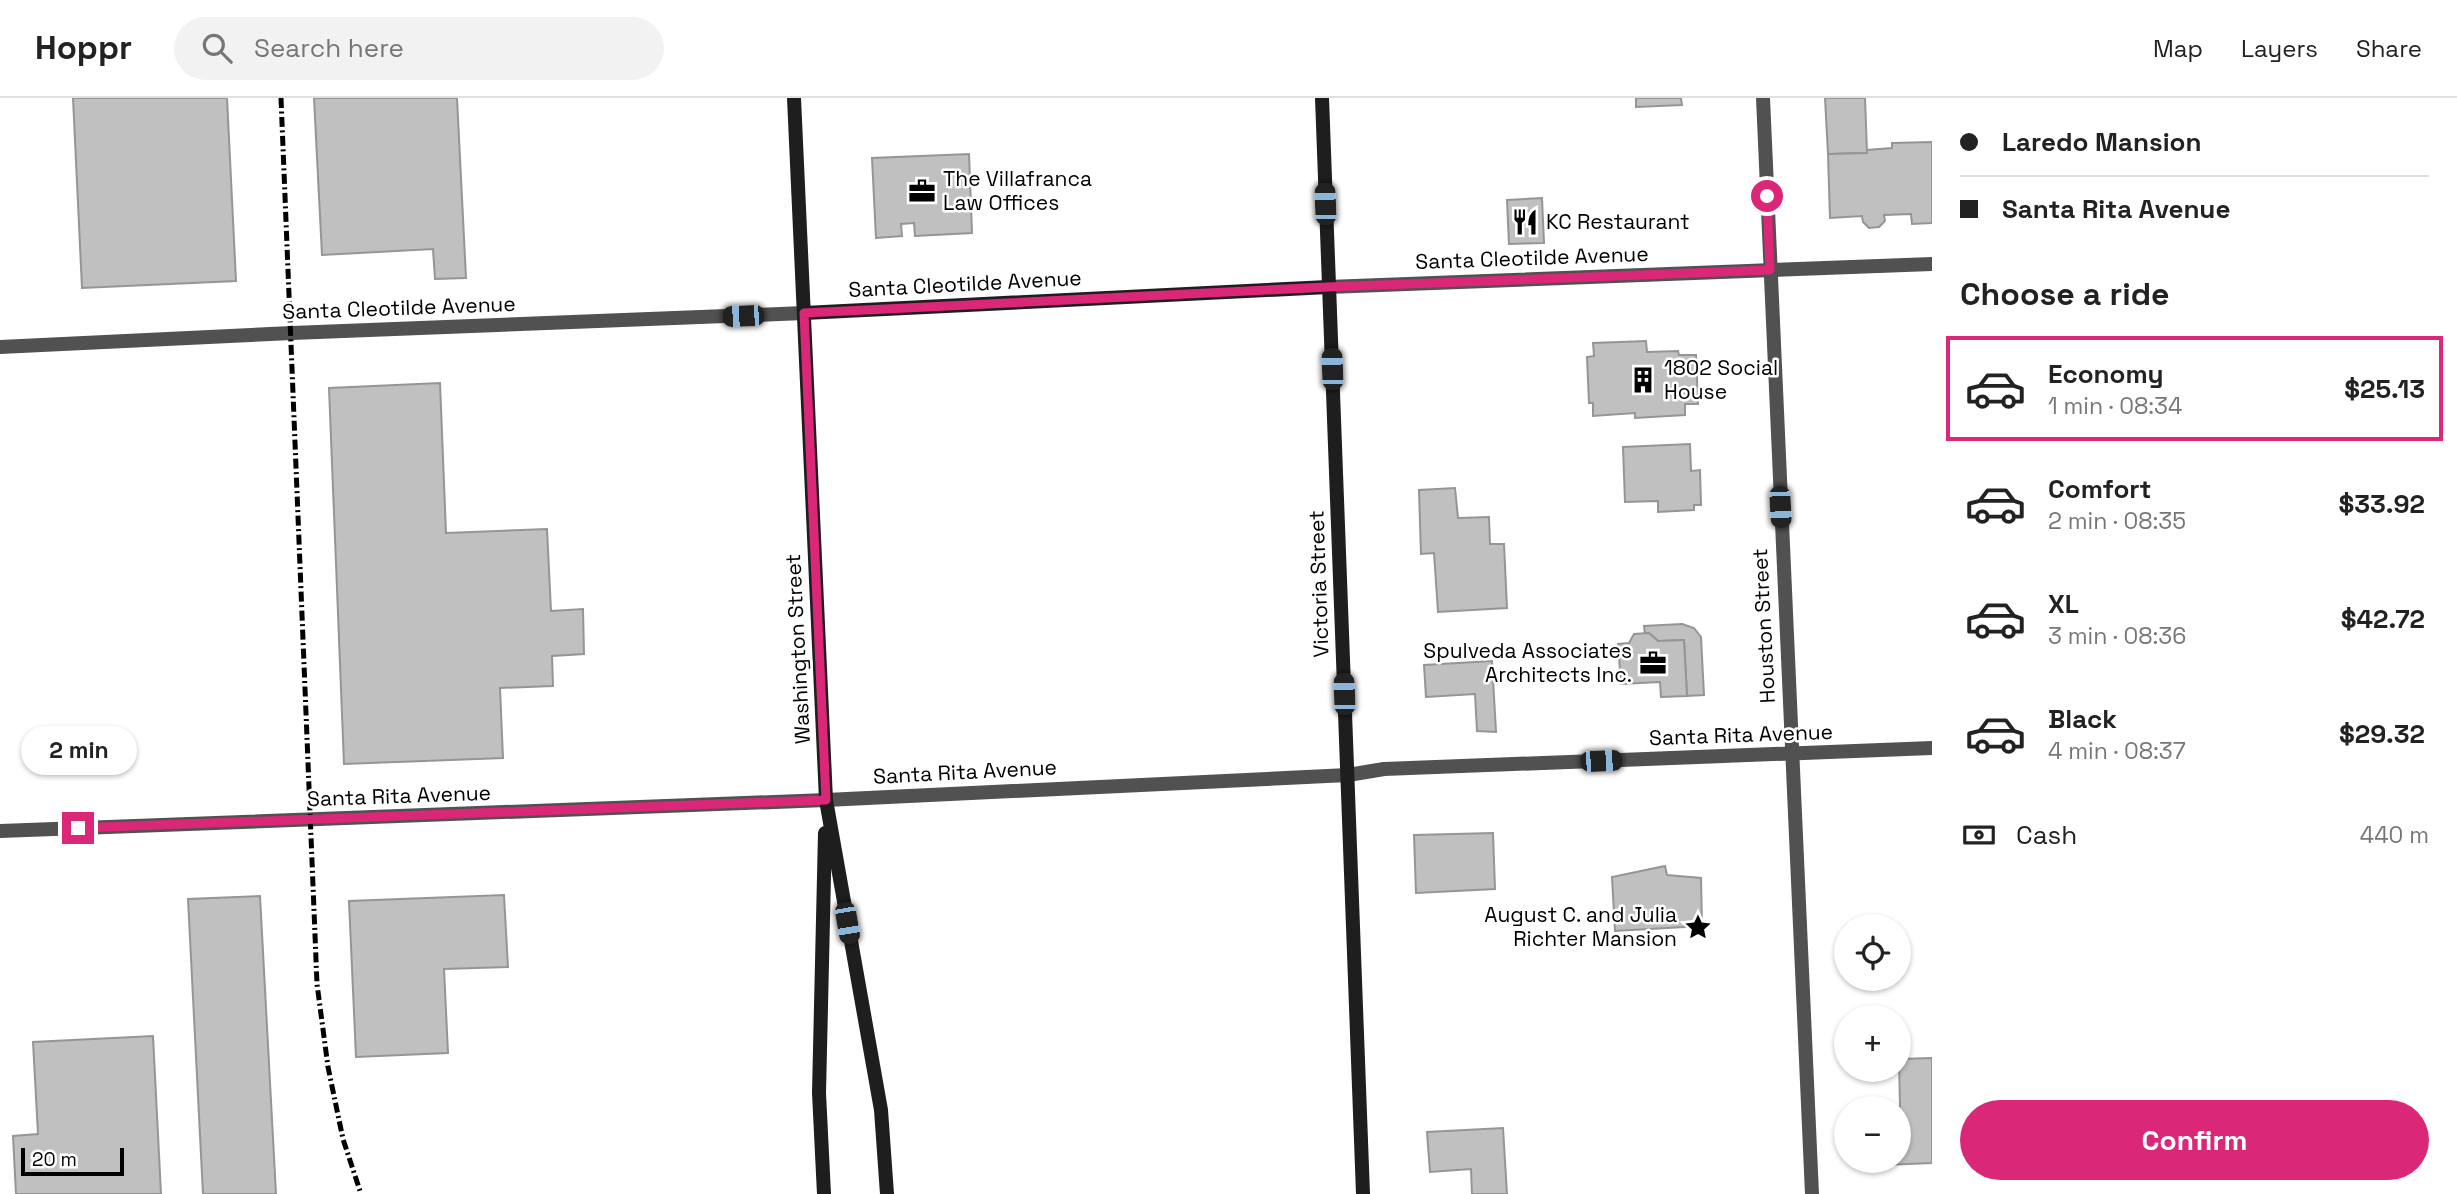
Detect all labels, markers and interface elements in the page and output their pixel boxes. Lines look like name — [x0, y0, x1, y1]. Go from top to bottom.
search box — [174, 17, 664, 80]
text: Hoppr — [35, 27, 132, 69]
icon: search — [198, 29, 236, 67]
text: Search here — [254, 31, 404, 65]
text: Map — [2153, 33, 2203, 64]
text: Layers — [2241, 33, 2318, 64]
text: Share — [2356, 33, 2422, 64]
text: Laredo Mansion — [2002, 125, 2202, 159]
place label: The Villafranca Law Offices — [943, 165, 1092, 216]
office icon: The Villafranca Law Offices — [907, 176, 937, 206]
route start — [1751, 180, 1783, 212]
car — [1314, 183, 1337, 225]
text: Santa Rita Avenue — [2002, 192, 2230, 226]
restaurant icon: KC Restaurant — [1510, 207, 1540, 237]
place label: KC Restaurant — [1546, 208, 1690, 235]
street label: Santa Cleotilde Avenue — [1415, 240, 1649, 275]
street label: Santa Cleotilde Avenue — [848, 264, 1082, 303]
text: Choose a ride — [1960, 274, 2170, 314]
street label: Santa Cleotilde Avenue — [282, 290, 516, 325]
car — [722, 305, 765, 327]
car — [1321, 348, 1344, 390]
place label: 1802 Social House — [1664, 354, 1778, 405]
icon: car — [1964, 357, 2027, 420]
text: Economy — [2048, 357, 2164, 391]
building icon: 1802 Social House — [1628, 365, 1658, 395]
text: $25.13 — [2344, 372, 2425, 406]
text: 1 min · 08:34 — [2048, 391, 2182, 421]
icon: car — [1964, 472, 2027, 535]
text: Comfort — [2048, 472, 2151, 506]
car — [1769, 485, 1792, 529]
text: $33.92 — [2338, 487, 2425, 521]
text: 2 min · 08:35 — [2048, 506, 2186, 536]
street label: Victoria Street — [1302, 510, 1335, 658]
street label: Houston Street — [1746, 548, 1781, 704]
street label: Washington Street — [779, 553, 816, 745]
icon: car — [1964, 587, 2027, 650]
text: XL — [2048, 587, 2079, 621]
text: $42.72 — [2341, 602, 2425, 636]
text: 3 min · 08:36 — [2048, 621, 2186, 651]
place label: Spulveda Associates Architects Inc. — [1423, 637, 1632, 688]
office icon: Spulveda Associates Architects Inc. — [1638, 648, 1668, 678]
car — [1333, 673, 1356, 715]
icon: car — [1964, 702, 2027, 765]
text: Black — [2048, 702, 2117, 736]
text: $29.32 — [2339, 717, 2425, 751]
street label: Santa Rita Avenue — [1649, 718, 1833, 751]
callout: 2 min — [20, 726, 136, 776]
text: 2 min — [49, 735, 109, 765]
text: 4 min · 08:37 — [2048, 736, 2186, 766]
car — [1580, 750, 1623, 772]
street label: Santa Rita Avenue — [872, 753, 1058, 790]
street label: Santa Rita Avenue — [307, 779, 491, 812]
route end — [62, 812, 94, 844]
icon: cash — [1960, 816, 1998, 854]
text: Cash — [2016, 818, 2077, 852]
text: 440 m — [2360, 820, 2429, 850]
car — [834, 900, 861, 946]
place label: August C. and Julia Richter Mansion — [1484, 901, 1677, 952]
place icon: August C. and Julia Richter Mansion — [1683, 912, 1713, 942]
map controls — [1834, 914, 1911, 1173]
button: locate — [1834, 914, 1911, 991]
button: + — [1834, 1005, 1911, 1082]
button: − — [1834, 1096, 1911, 1173]
button: Confirm — [1960, 1100, 2429, 1180]
scale bar — [21, 1145, 124, 1177]
text: 20 m — [32, 1147, 77, 1172]

